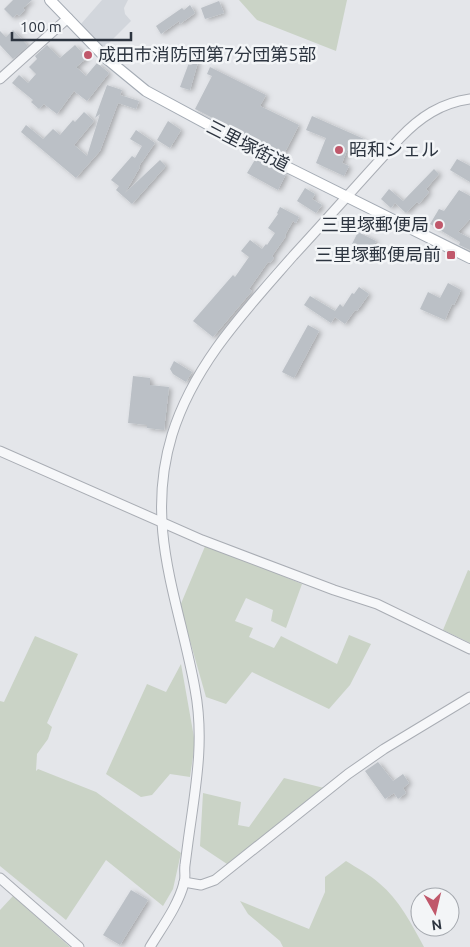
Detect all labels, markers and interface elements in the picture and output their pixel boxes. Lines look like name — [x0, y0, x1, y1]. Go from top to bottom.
scale bar — [12, 10, 131, 42]
text: 100 m — [20, 18, 62, 35]
place label: 成田市消防団第7分団第5部 — [98, 44, 316, 64]
marker: 成田市消防団第7分団第5部 — [82, 49, 94, 61]
street label: 三里塚街道 — [204, 116, 293, 174]
place label: 昭和シェル — [349, 139, 439, 159]
marker: 昭和シェル — [333, 144, 345, 156]
place label: 三里塚郵便局 — [321, 214, 429, 234]
marker: 三里塚郵便局 — [433, 219, 445, 231]
place label: 三里塚郵便局前 — [315, 244, 441, 264]
marker: 三里塚郵便局前 — [445, 249, 457, 261]
north arrow — [410, 887, 460, 937]
text: N — [431, 916, 443, 934]

